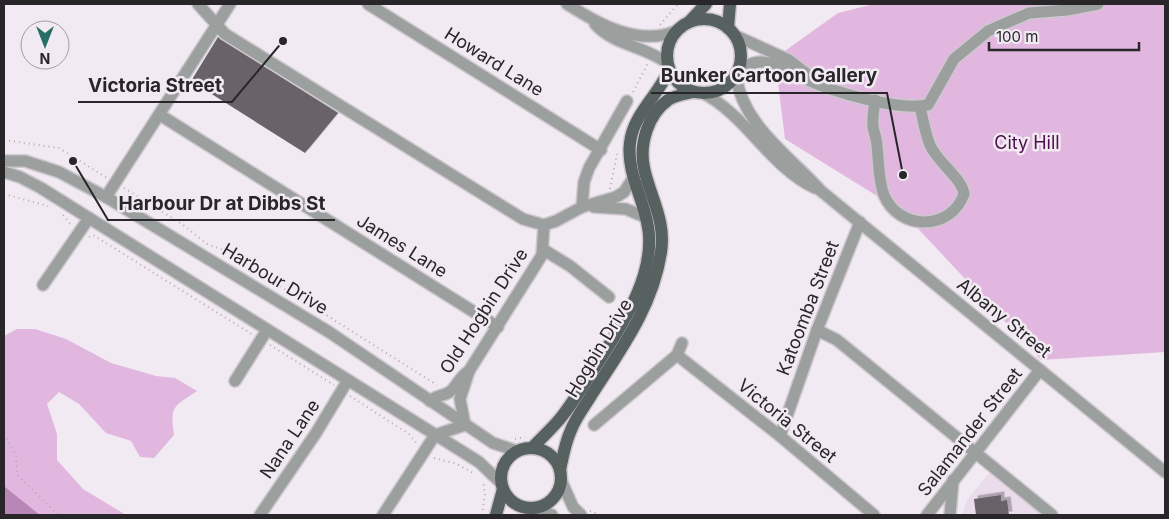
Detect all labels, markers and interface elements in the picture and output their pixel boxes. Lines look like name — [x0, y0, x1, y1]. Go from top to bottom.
north arrow — [20, 20, 70, 70]
scale bar — [989, 20, 1139, 52]
street label: Howard Lane — [441, 23, 548, 100]
text: 100 m — [996, 27, 1038, 46]
text: N — [40, 50, 50, 67]
callout: Bunker Cartoon Gallery — [651, 59, 887, 93]
text: Bunker Cartoon Gallery — [661, 64, 878, 87]
callout: Victoria Street — [78, 68, 232, 102]
text: Victoria Street — [88, 74, 222, 97]
park label: City Hill — [994, 132, 1060, 153]
callout: Harbour Dr at Dibbs St — [108, 186, 335, 220]
text: Harbour Dr at Dibbs St — [119, 192, 325, 215]
street label: James Lane — [353, 209, 451, 282]
street label: Katoomba Street — [772, 237, 843, 378]
street label: Harbour Drive — [219, 239, 332, 318]
street label: Old Hogbin Drive — [435, 244, 532, 377]
street label: Albany Street — [953, 273, 1055, 362]
street label: Hogbin Drive — [561, 295, 636, 401]
street label: Salamander Street — [913, 363, 1026, 500]
street label: Victoria Street — [734, 374, 841, 467]
street label: Nana Lane — [255, 395, 324, 482]

